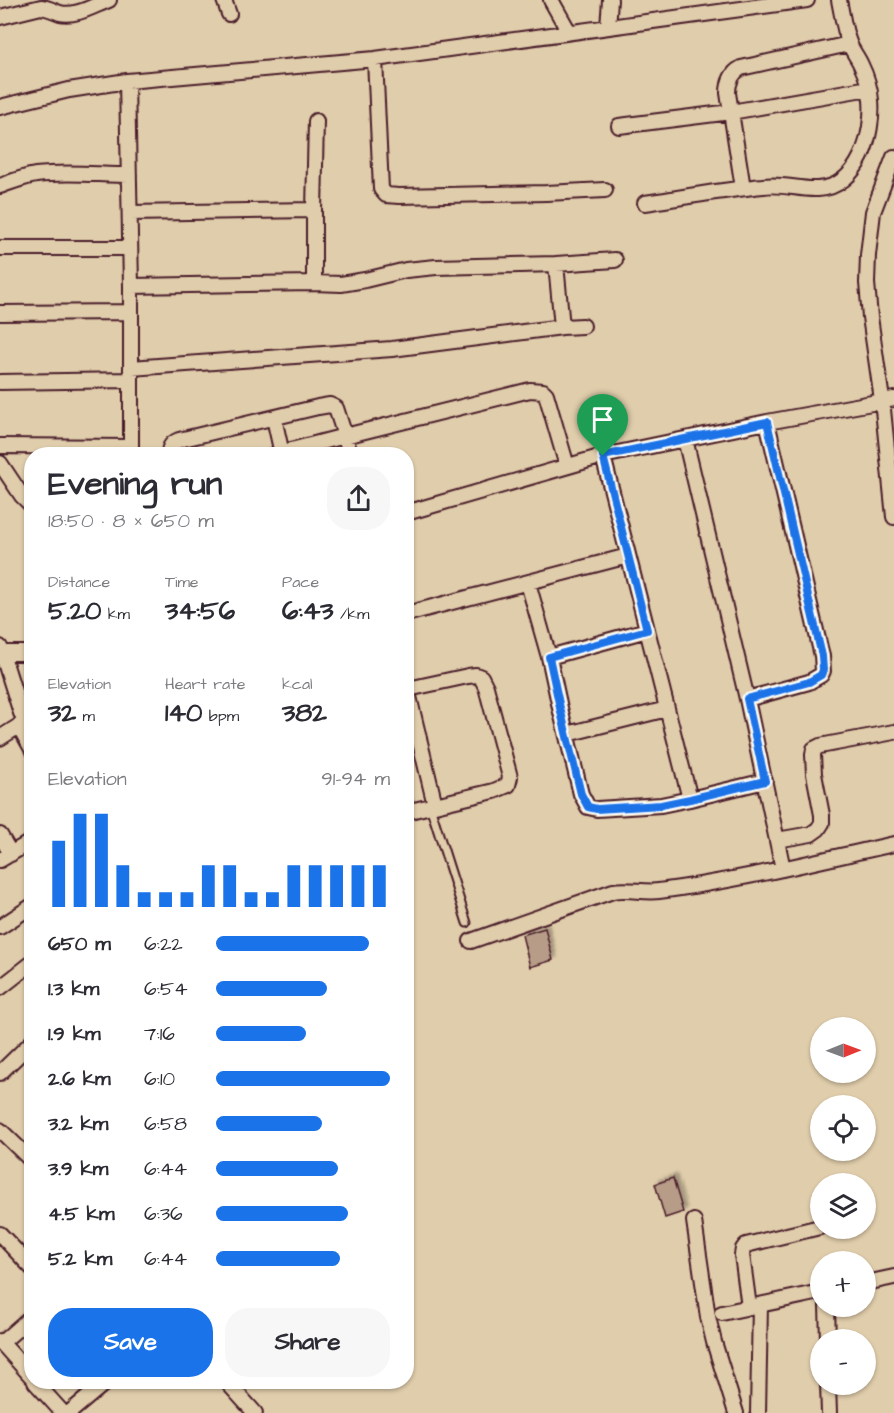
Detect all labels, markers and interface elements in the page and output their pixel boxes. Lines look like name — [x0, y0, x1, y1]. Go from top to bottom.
pin — [577, 394, 628, 456]
icon: arrive — [586, 403, 619, 436]
text: Evening run — [48, 461, 222, 507]
button: share — [327, 467, 390, 530]
text: 18:50 · 8 × 650 m — [48, 507, 214, 535]
text: Distance — [48, 571, 110, 593]
text: Time — [165, 571, 199, 593]
text: Pace — [282, 571, 319, 593]
text: 5.20 — [48, 593, 101, 629]
text: 34:56 — [165, 593, 235, 629]
text: 6:43 — [282, 593, 334, 629]
text: km — [101, 603, 130, 625]
text: /km — [334, 603, 370, 625]
text: Elevation — [48, 673, 111, 695]
text: Heart rate — [165, 673, 245, 695]
text: kcal — [282, 673, 313, 695]
text: 32 — [48, 695, 76, 731]
text: 140 — [165, 695, 202, 731]
text: 382 — [282, 695, 327, 731]
text: m — [76, 705, 95, 727]
text: bpm — [202, 705, 239, 727]
text: Elevation — [48, 765, 127, 793]
text: 91–94 m — [321, 765, 390, 793]
text: 650 m — [48, 930, 111, 958]
text: 6:22 — [144, 930, 183, 958]
text: 1.3 km — [48, 975, 99, 1003]
text: 6:54 — [144, 975, 188, 1003]
north arrow — [810, 1017, 876, 1083]
map controls — [810, 1017, 876, 1395]
text: 1.9 km — [48, 1020, 101, 1048]
text: 7:16 — [144, 1020, 175, 1048]
text: 2.6 km — [48, 1065, 111, 1093]
text: 6:10 — [144, 1065, 175, 1093]
button: locate — [810, 1095, 876, 1161]
text: 3.2 km — [48, 1110, 108, 1138]
text: 6:58 — [144, 1110, 187, 1138]
text: 3.9 km — [48, 1155, 108, 1183]
text: 6:44 — [144, 1155, 187, 1183]
button: layers — [810, 1173, 876, 1239]
text: 4.5 km — [48, 1200, 114, 1228]
text: 6:36 — [144, 1200, 183, 1228]
text: 5.2 km — [48, 1245, 112, 1273]
text: 6:44 — [144, 1245, 187, 1273]
button: + — [810, 1251, 876, 1317]
button: Save — [48, 1308, 213, 1377]
button: Share — [225, 1308, 390, 1377]
button: − — [810, 1329, 876, 1395]

